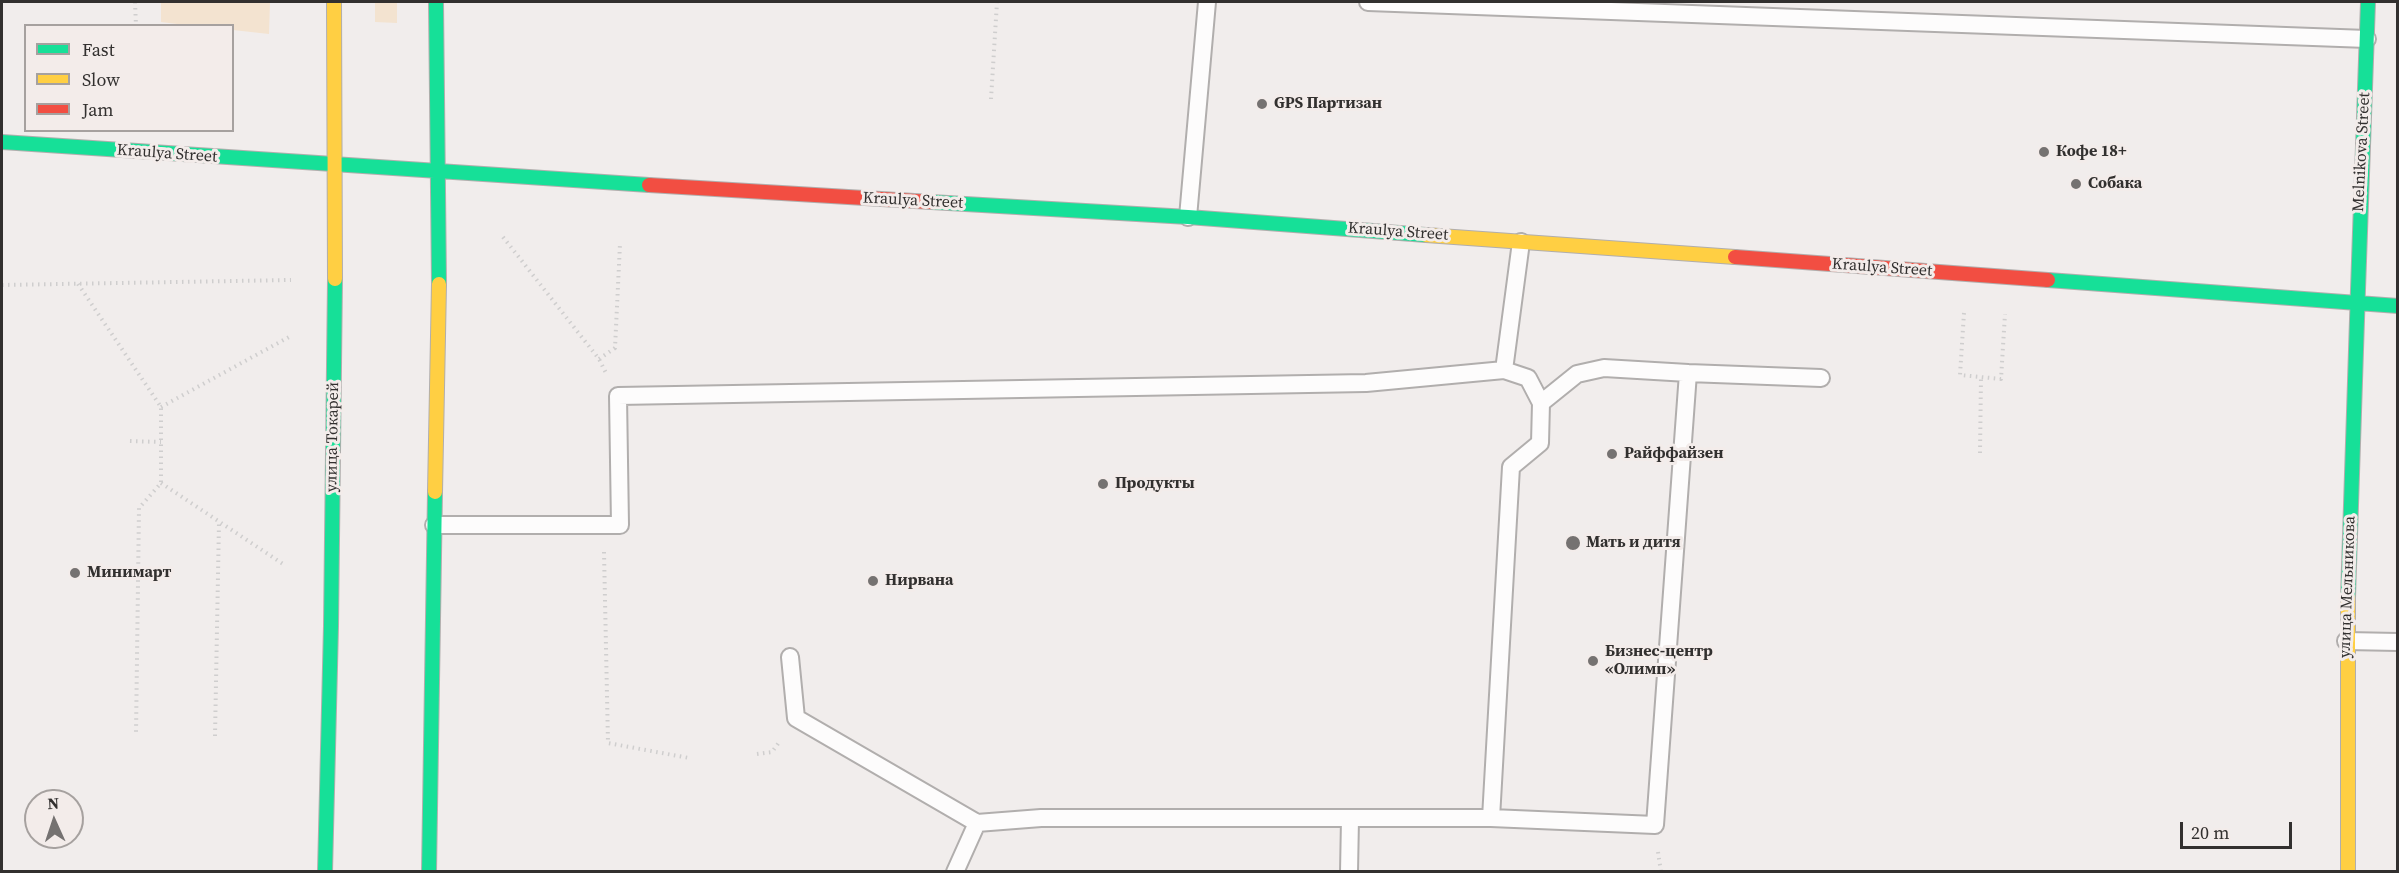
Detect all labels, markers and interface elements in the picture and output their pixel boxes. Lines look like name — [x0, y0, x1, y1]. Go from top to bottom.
legend — [24, 24, 234, 132]
text: Fast — [82, 37, 115, 62]
text: Slow — [82, 67, 120, 92]
street label: Melnikova Street — [2349, 92, 2375, 212]
place label: GPS Партизан — [1274, 94, 1382, 114]
text: Jam — [82, 97, 114, 122]
marker: GPS Партизан — [1255, 97, 1269, 111]
street label: Kraulya Street — [116, 141, 218, 167]
place label: Кофе 18+ — [2056, 142, 2127, 162]
marker: Кофе 18+ — [2037, 145, 2051, 159]
place label: Собака — [2088, 174, 2142, 194]
marker: Собака — [2069, 177, 2083, 191]
street label: Kraulya Street — [862, 189, 964, 213]
street label: Kraulya Street — [1347, 219, 1449, 245]
street label: Kraulya Street — [1831, 255, 1933, 281]
street label: улица Токарей — [322, 382, 344, 492]
place label: Райффайзен — [1624, 444, 1724, 464]
marker: Райффайзен — [1605, 447, 1619, 461]
place label: Продукты — [1115, 474, 1195, 494]
marker: Продукты — [1096, 477, 1110, 491]
street label: улица Мельникова — [2336, 516, 2360, 658]
place label: Мать и дитя — [1586, 533, 1681, 553]
marker: Мать и дитя — [1564, 534, 1582, 552]
place label: Минимарт — [87, 563, 171, 583]
marker: Минимарт — [68, 566, 82, 580]
place label: Нирвана — [885, 571, 953, 591]
marker: Нирвана — [866, 574, 880, 588]
place label: Бизнес-центр «Олимп» — [1605, 642, 1713, 680]
marker: Бизнес-центр «Олимп» — [1586, 654, 1600, 668]
north arrow — [24, 789, 84, 849]
text: N — [47, 792, 60, 814]
scale bar — [2183, 810, 2296, 848]
text: 20 m — [2191, 820, 2229, 845]

